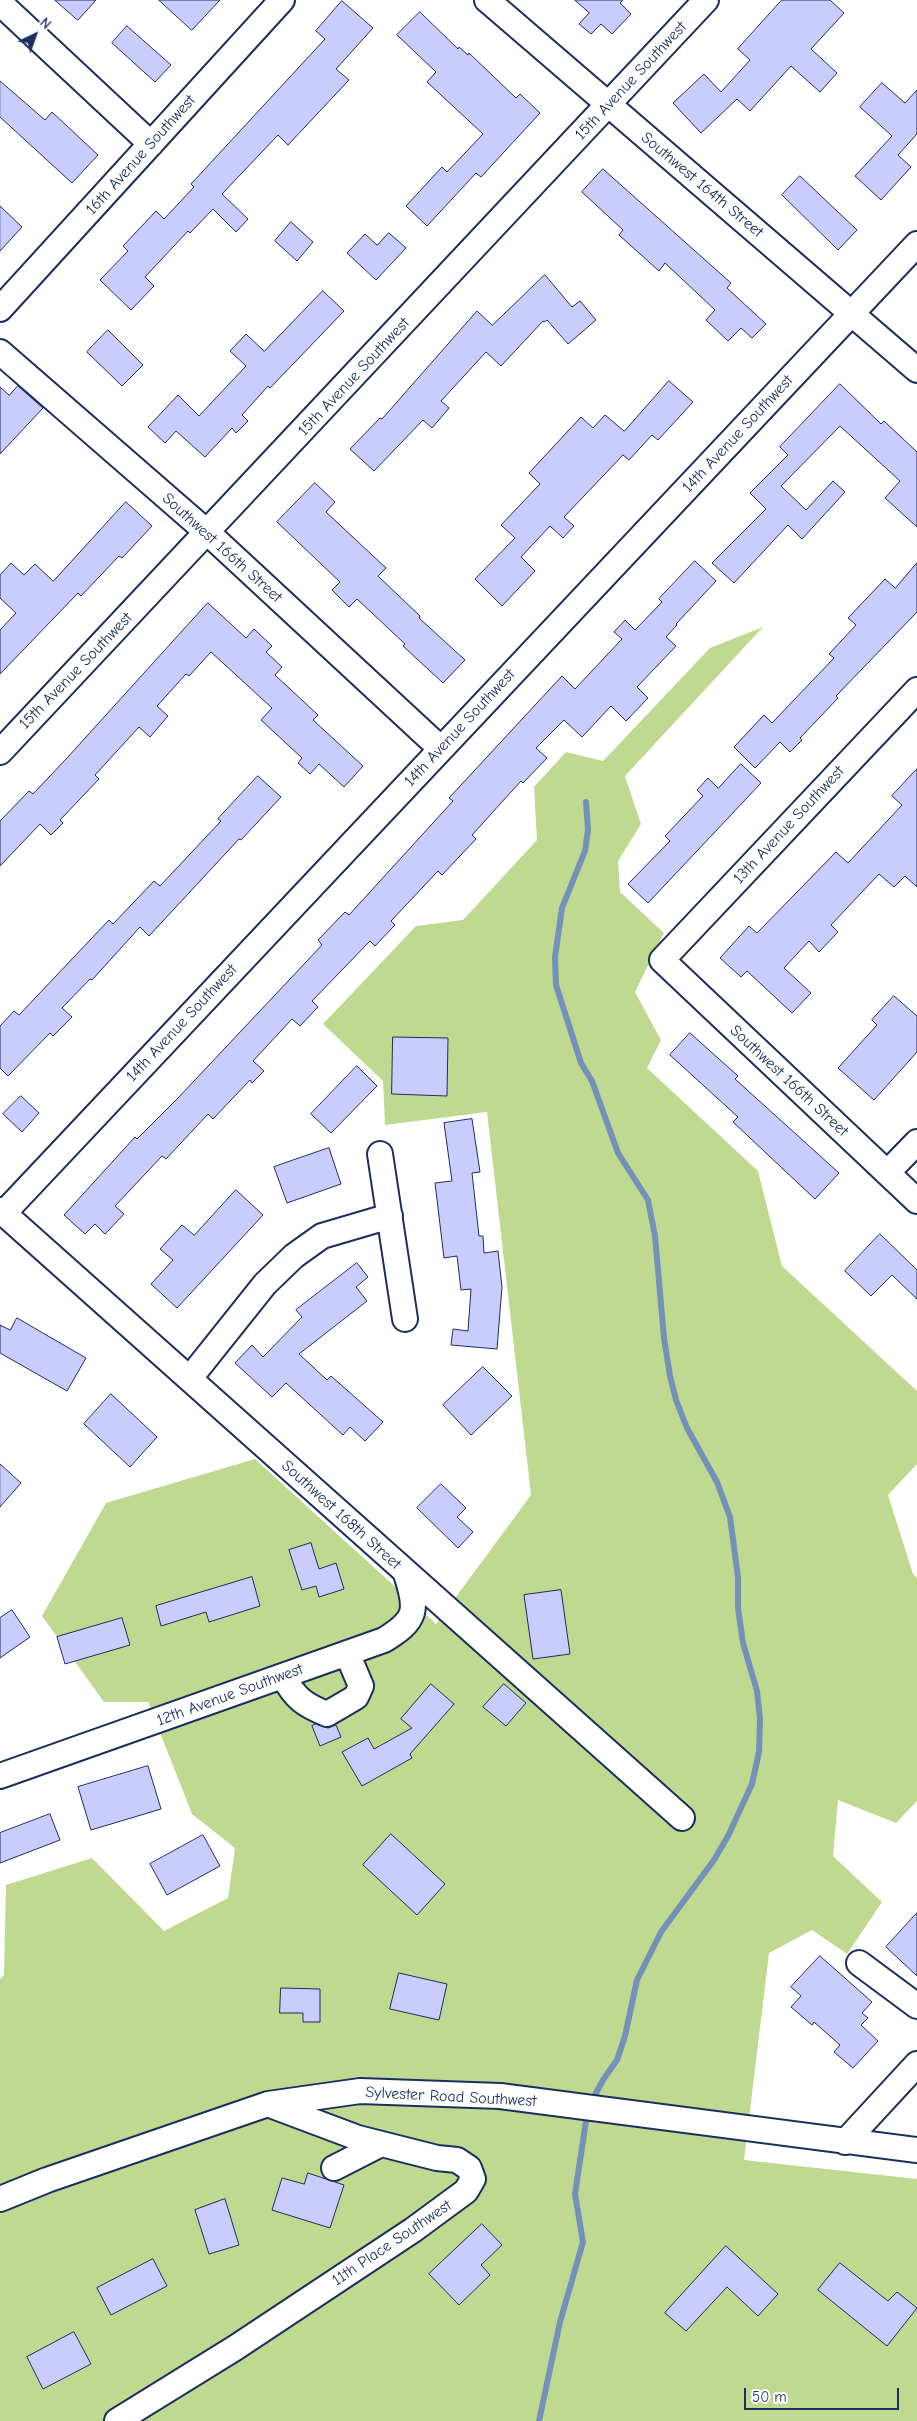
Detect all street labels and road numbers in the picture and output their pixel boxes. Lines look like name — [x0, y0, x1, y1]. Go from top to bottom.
street label: 15th Avenue Southwest — [571, 18, 691, 144]
street label: 16th Avenue Southwest — [82, 91, 200, 219]
street label: Southwest 164th Street — [637, 128, 767, 242]
street label: 15th Avenue Southwest — [294, 314, 414, 440]
street label: 14th Avenue Southwest — [679, 371, 797, 497]
street label: Southwest 166th Street — [158, 489, 286, 607]
street label: 15th Avenue Southwest — [15, 609, 137, 733]
street label: 14th Avenue Southwest — [401, 665, 519, 791]
street label: 13th Avenue Southwest — [729, 762, 849, 888]
street label: 14th Avenue Southwest — [123, 960, 241, 1086]
street label: Southwest 166th Street — [726, 1021, 852, 1141]
street label: Southwest 168th Street — [277, 1456, 405, 1574]
street label: 12th Avenue Southwest — [154, 1660, 306, 1730]
street label: Sylvester Road Southwest — [365, 2083, 537, 2111]
street label: 11th Place Southwest — [329, 2196, 455, 2290]

